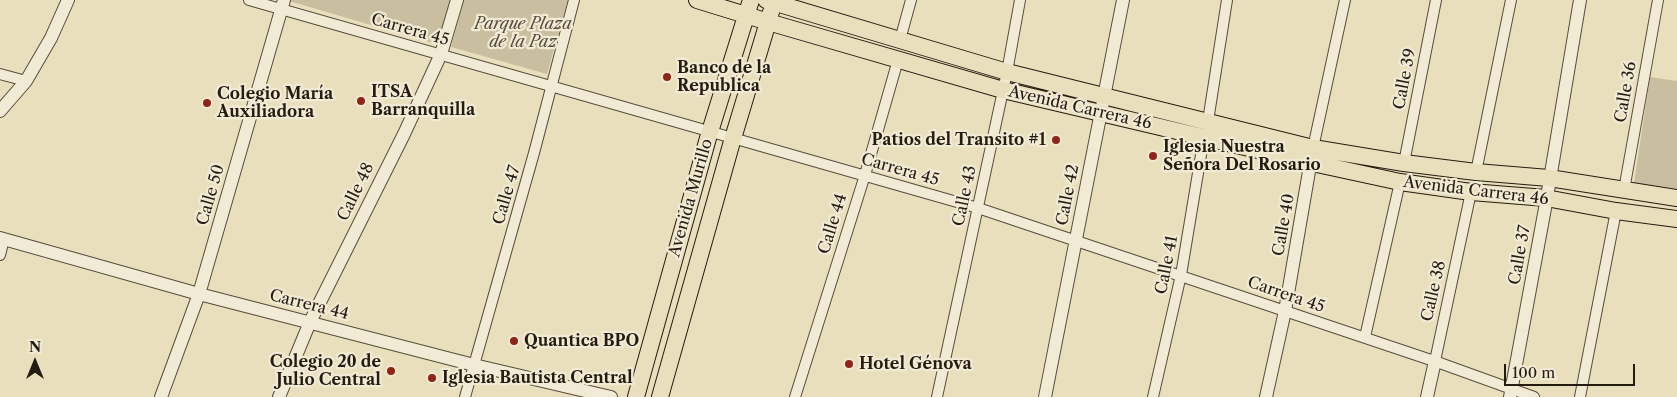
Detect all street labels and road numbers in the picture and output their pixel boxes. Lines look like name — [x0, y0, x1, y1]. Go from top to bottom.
street label: Carrera 45 — [369, 10, 451, 50]
street label: Calle 39 — [1390, 47, 1420, 111]
street label: Calle 36 — [1611, 60, 1641, 124]
street label: Avenida Carrera 46 — [1007, 82, 1153, 134]
street label: Avenida Murillo — [665, 137, 717, 259]
street label: Carrera 45 — [859, 150, 941, 190]
street label: Calle 48 — [334, 160, 378, 224]
street label: Calle 50 — [193, 162, 229, 228]
street label: Calle 47 — [489, 163, 525, 227]
street label: Calle 42 — [1053, 163, 1083, 227]
street label: Calle 43 — [949, 164, 981, 228]
street label: Avenida Carrera 46 — [1402, 173, 1550, 209]
street label: Calle 44 — [815, 192, 851, 256]
street label: Calle 40 — [1269, 192, 1299, 258]
street label: Calle 37 — [1505, 224, 1535, 286]
street label: Calle 41 — [1152, 234, 1182, 296]
street label: Calle 38 — [1418, 259, 1450, 323]
street label: Carrera 45 — [1245, 273, 1327, 317]
street label: Carrera 44 — [267, 286, 351, 324]

